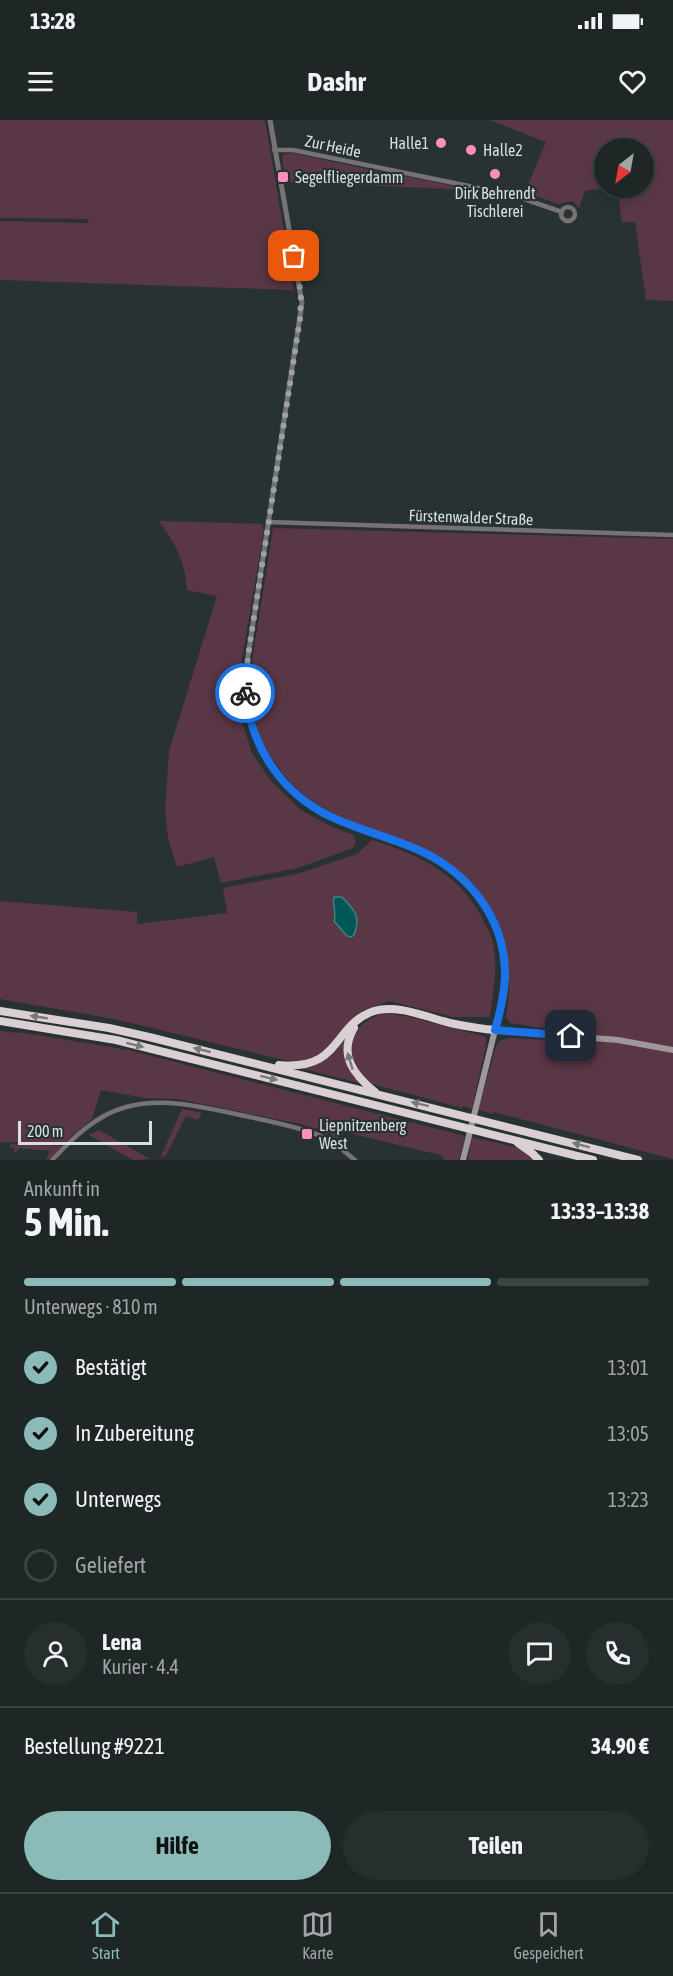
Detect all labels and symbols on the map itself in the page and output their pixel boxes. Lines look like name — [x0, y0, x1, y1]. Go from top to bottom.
street label: Zur Heide — [303, 131, 363, 161]
place label: Halle1 — [389, 134, 429, 152]
marker: Halle1 — [434, 136, 448, 150]
north arrow — [594, 138, 654, 198]
place label: Halle2 — [483, 141, 523, 159]
marker: Halle2 — [464, 143, 478, 157]
marker: Dirk Behrendt Tischlerei — [488, 167, 502, 181]
place label: Segelfliegerdamm — [295, 168, 403, 187]
marker: Segelfliegerdamm — [276, 170, 290, 184]
place label: Dirk Behrendt Tischlerei — [454, 184, 536, 220]
pin — [268, 230, 319, 281]
street label: Fürstenwalder Straße — [408, 506, 534, 528]
courier — [215, 663, 275, 723]
pin — [545, 1010, 596, 1061]
one-way arrow — [30, 1012, 49, 1021]
one-way arrow — [126, 1041, 145, 1051]
one-way arrow — [193, 1045, 212, 1055]
one-way arrow — [345, 1052, 354, 1070]
one-way arrow — [260, 1074, 279, 1084]
one-way arrow — [411, 1099, 429, 1109]
place label: Liepnitzenberg West — [319, 1116, 406, 1152]
scale bar — [18, 1118, 152, 1145]
marker: Liepnitzenberg West — [300, 1127, 314, 1141]
one-way arrow — [572, 1140, 590, 1150]

